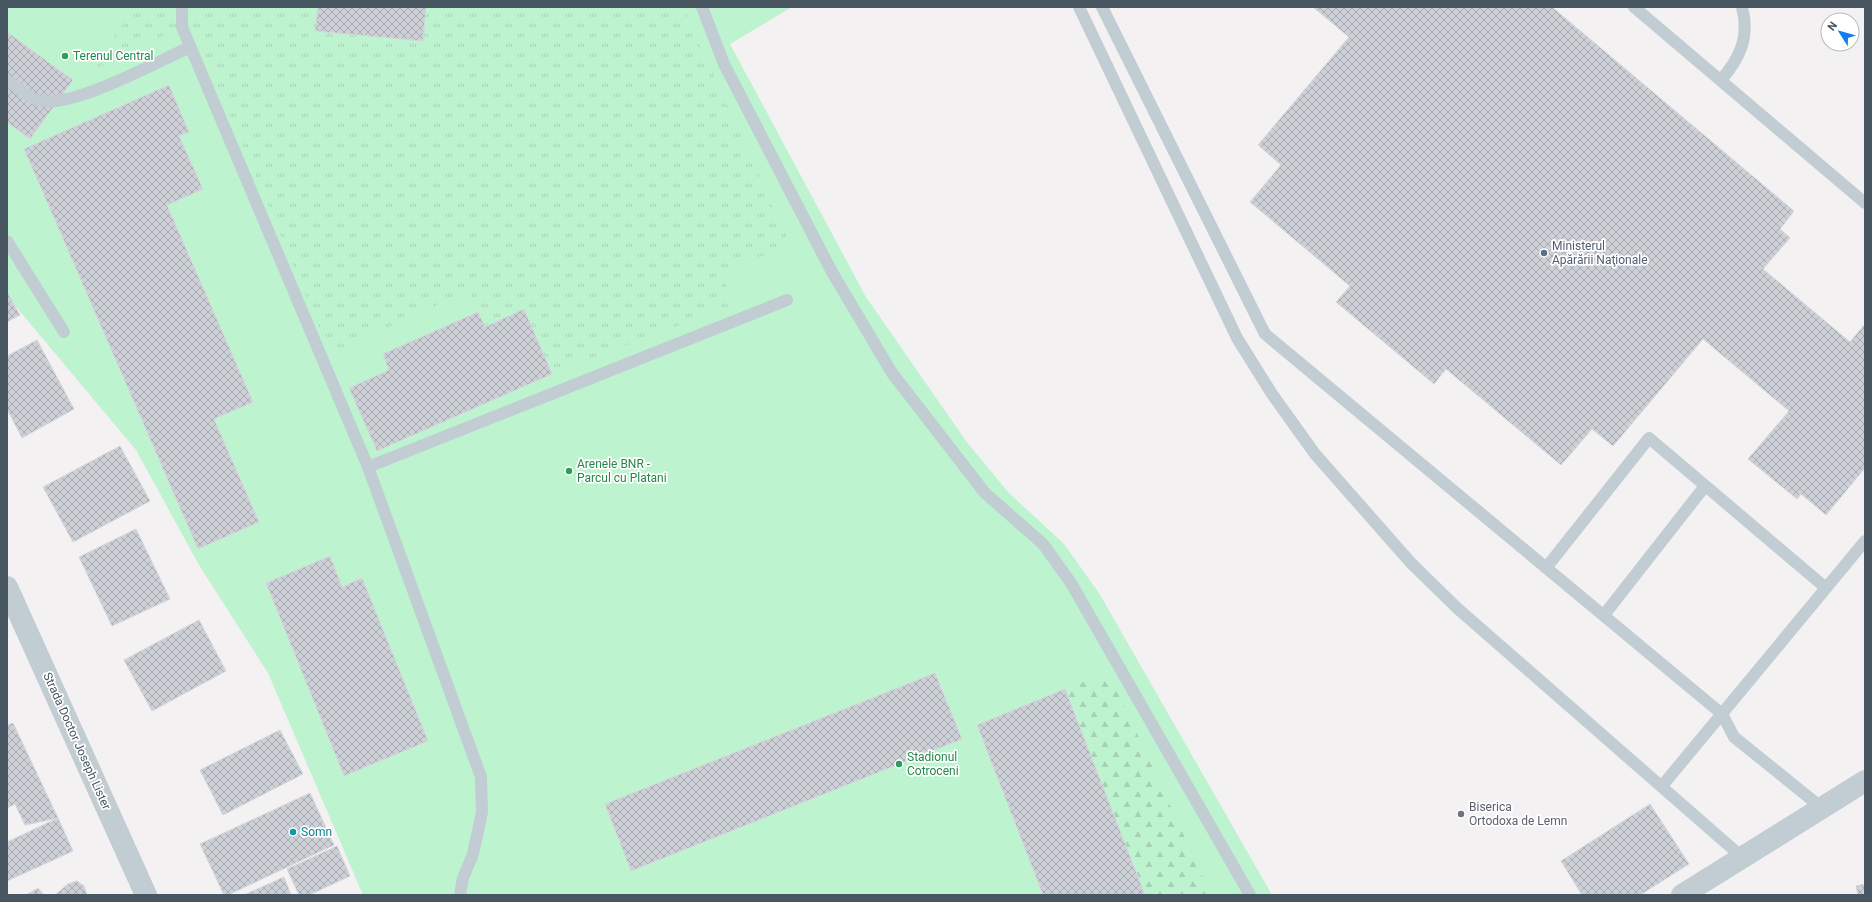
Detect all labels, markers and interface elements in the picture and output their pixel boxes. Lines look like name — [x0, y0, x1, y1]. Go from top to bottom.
north arrow — [1820, 12, 1860, 52]
text: N — [1825, 19, 1840, 33]
place label: Terenul Central — [73, 49, 153, 63]
marker: Terenul Central — [60, 51, 70, 61]
place label: Ministerul Apărării Naţionale — [1552, 239, 1648, 267]
marker: Ministerul Apărării Naţionale — [1539, 248, 1549, 258]
place label: Arenele BNR - Parcul cu Platani — [577, 457, 667, 485]
marker: Arenele BNR - Parcul cu Platani — [564, 466, 574, 476]
street label: Strada Doctor Joseph Lister — [40, 670, 114, 812]
place label: Stadionul Cotroceni — [907, 750, 959, 778]
marker: Stadionul Cotroceni — [894, 759, 904, 769]
place label: Biserica Ortodoxa de Lemn — [1469, 800, 1567, 828]
marker: Biserica Ortodoxa de Lemn — [1456, 809, 1466, 819]
place label: Somn — [301, 825, 332, 839]
marker: Somn — [288, 827, 298, 837]

